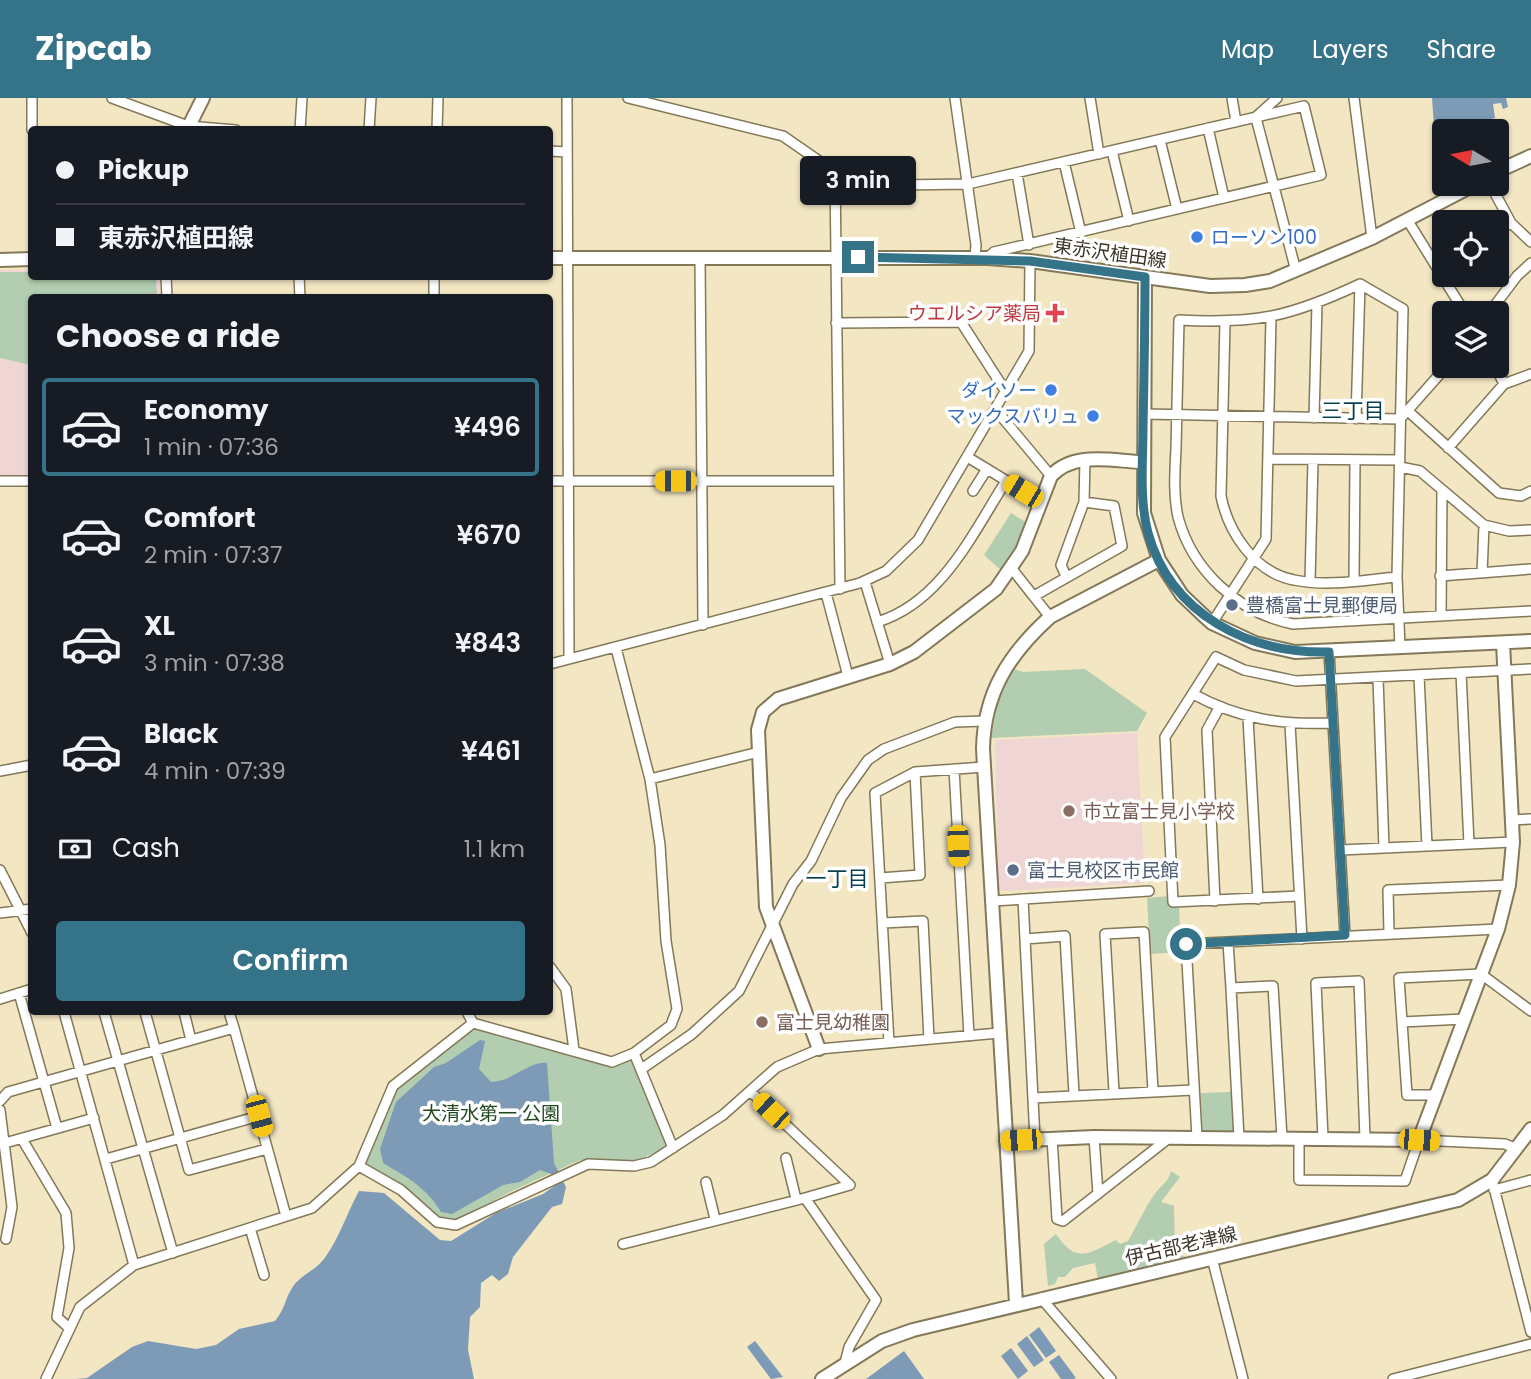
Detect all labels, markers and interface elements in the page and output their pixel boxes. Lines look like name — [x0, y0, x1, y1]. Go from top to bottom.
text: Zipcab — [35, 25, 152, 72]
text: Map — [1221, 33, 1274, 66]
text: Layers — [1312, 33, 1388, 66]
text: Share — [1426, 33, 1496, 66]
north arrow — [1432, 119, 1508, 196]
map controls — [1432, 119, 1509, 378]
text: Pickup — [98, 152, 189, 188]
callout: 3 min — [800, 156, 916, 204]
text: 3 min — [826, 164, 890, 196]
button: locate — [1432, 210, 1509, 287]
text: 東赤沢植田線 — [98, 220, 254, 256]
place label: ローソン100 — [1211, 224, 1317, 251]
marker: ローソン100 — [1189, 229, 1205, 245]
street label: 東赤沢植田線 — [1052, 232, 1168, 274]
route end — [842, 241, 874, 273]
place label: ウエルシア薬局 — [908, 300, 1041, 327]
button: layers — [1432, 301, 1509, 378]
marker: ウエルシア薬局 — [1047, 305, 1063, 321]
text: Choose a ride — [56, 313, 280, 358]
place label: ダイソー — [961, 377, 1037, 404]
marker: ダイソー — [1043, 382, 1059, 398]
text: Economy — [144, 392, 268, 428]
icon: car — [60, 396, 123, 459]
district label: 三丁目 — [1322, 396, 1385, 425]
place label: マックスバリュ — [947, 403, 1079, 430]
marker: マックスバリュ — [1085, 408, 1101, 424]
text: ¥496 — [454, 409, 521, 445]
text: 1 min · 07:36 — [144, 431, 279, 463]
car — [655, 471, 697, 492]
car — [1000, 471, 1047, 511]
text: Comfort — [144, 500, 256, 536]
icon: car — [60, 504, 123, 567]
text: ¥670 — [457, 517, 521, 553]
text: 2 min · 07:37 — [144, 539, 283, 571]
place label: 豊橋富士見郵便局 — [1246, 592, 1398, 619]
marker: 豊橋富士見郵便局 — [1224, 597, 1240, 613]
text: XL — [144, 608, 175, 644]
icon: car — [60, 612, 123, 675]
text: ¥843 — [455, 625, 521, 661]
text: 3 min · 07:38 — [144, 647, 285, 679]
text: Black — [144, 716, 218, 752]
icon: car — [60, 720, 123, 783]
text: ¥461 — [461, 733, 521, 769]
text: 4 min · 07:39 — [144, 755, 286, 787]
place label: 市立富士見小学校 — [1083, 798, 1235, 825]
marker: 市立富士見小学校 — [1061, 803, 1077, 819]
car — [947, 824, 970, 868]
icon: cash — [56, 830, 94, 868]
text: Cash — [112, 830, 180, 866]
text: 1.1 km — [464, 833, 525, 865]
place label: 富士見校区市民館 — [1027, 857, 1179, 884]
marker: 富士見校区市民館 — [1005, 862, 1021, 878]
district label: 一丁目 — [806, 864, 869, 893]
button: Confirm — [56, 921, 525, 1001]
route start — [1170, 928, 1202, 960]
place label: 富士見幼稚園 — [776, 1009, 890, 1036]
marker: 富士見幼稚園 — [754, 1014, 770, 1030]
car — [749, 1089, 794, 1133]
car — [244, 1093, 275, 1139]
park label: 大清水第一 公園 — [422, 1100, 560, 1127]
car — [1000, 1128, 1043, 1152]
car — [1398, 1128, 1441, 1152]
street label: 伊古部老津線 — [1122, 1220, 1240, 1272]

